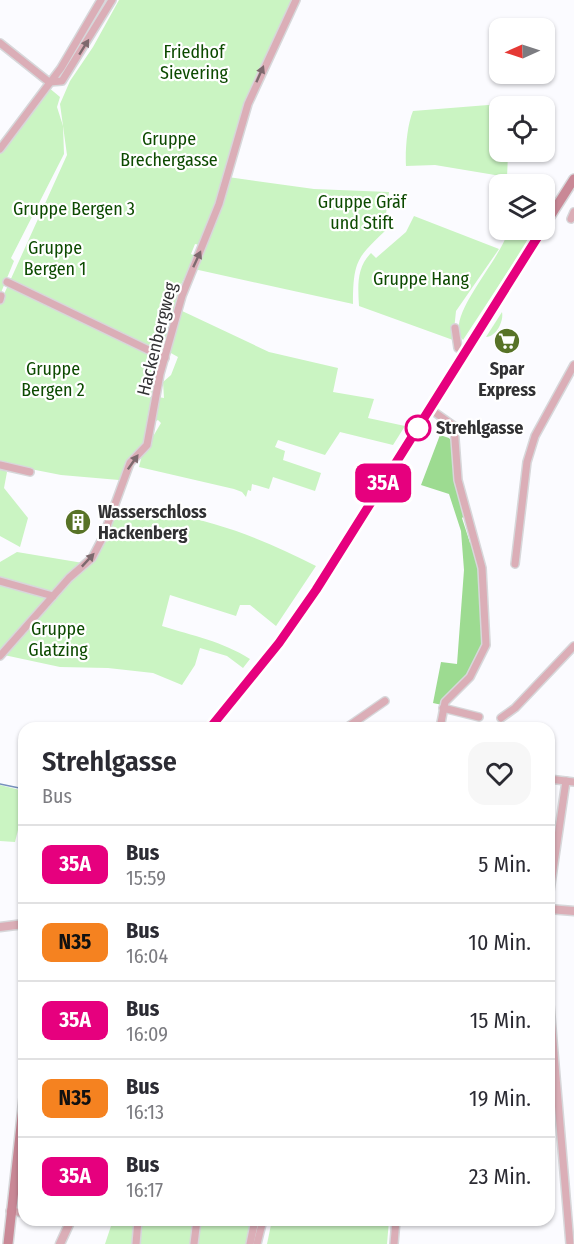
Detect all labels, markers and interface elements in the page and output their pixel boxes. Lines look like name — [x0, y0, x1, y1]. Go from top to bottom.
north arrow — [489, 18, 555, 84]
map controls — [489, 18, 555, 240]
one-way arrow — [79, 39, 90, 55]
park label: Friedhof Sievering — [160, 41, 228, 84]
one-way arrow — [255, 66, 264, 83]
button: locate — [489, 96, 555, 162]
park label: Gruppe Brechergasse — [120, 128, 218, 171]
button: layers — [489, 174, 555, 240]
park label: Gruppe Gräf und Stift — [318, 191, 408, 234]
park label: Gruppe Bergen 3 — [13, 198, 135, 220]
park label: Gruppe Bergen 1 — [24, 237, 86, 280]
one-way arrow — [192, 250, 201, 267]
park label: Gruppe Hang — [373, 268, 470, 290]
street label: Hackenbergweg — [132, 279, 182, 398]
supermarket icon: Spar Express — [492, 326, 522, 356]
park label: Gruppe Bergen 2 — [21, 358, 85, 401]
place label: Spar Express — [478, 358, 536, 401]
marker: Strehlgasse — [405, 415, 431, 441]
place label: Strehlgasse — [436, 417, 523, 439]
one-way arrow — [127, 454, 139, 470]
line badge: 35A — [348, 464, 418, 502]
text: 35A — [367, 470, 399, 496]
place label: Wasserschloss Hackenberg — [98, 501, 207, 544]
building icon: Wasserschloss Hackenberg — [63, 507, 93, 537]
one-way arrow — [81, 553, 94, 568]
park label: Gruppe Glatzing — [28, 618, 88, 661]
button: heart — [468, 742, 531, 805]
text: Strehlgasse — [42, 745, 177, 778]
text: Bus — [42, 784, 72, 808]
text: Bus — [126, 839, 159, 866]
text: 35A — [59, 851, 91, 877]
text: 5 Min. — [478, 851, 531, 878]
text: 15:59 — [126, 866, 166, 890]
text: Bus — [126, 917, 159, 944]
text: N35 — [59, 929, 91, 955]
text: 10 Min. — [468, 929, 531, 956]
text: 16:04 — [126, 944, 168, 968]
text: Bus — [126, 995, 159, 1022]
text: 35A — [59, 1007, 91, 1033]
text: 15 Min. — [470, 1007, 531, 1034]
text: 16:09 — [126, 1022, 168, 1046]
text: Bus — [126, 1073, 159, 1100]
text: N35 — [59, 1085, 91, 1111]
text: 19 Min. — [469, 1085, 531, 1112]
text: 16:13 — [126, 1100, 164, 1124]
text: Bus — [126, 1151, 159, 1178]
text: 35A — [59, 1163, 91, 1189]
text: 23 Min. — [469, 1163, 531, 1190]
text: 16:17 — [126, 1178, 163, 1202]

